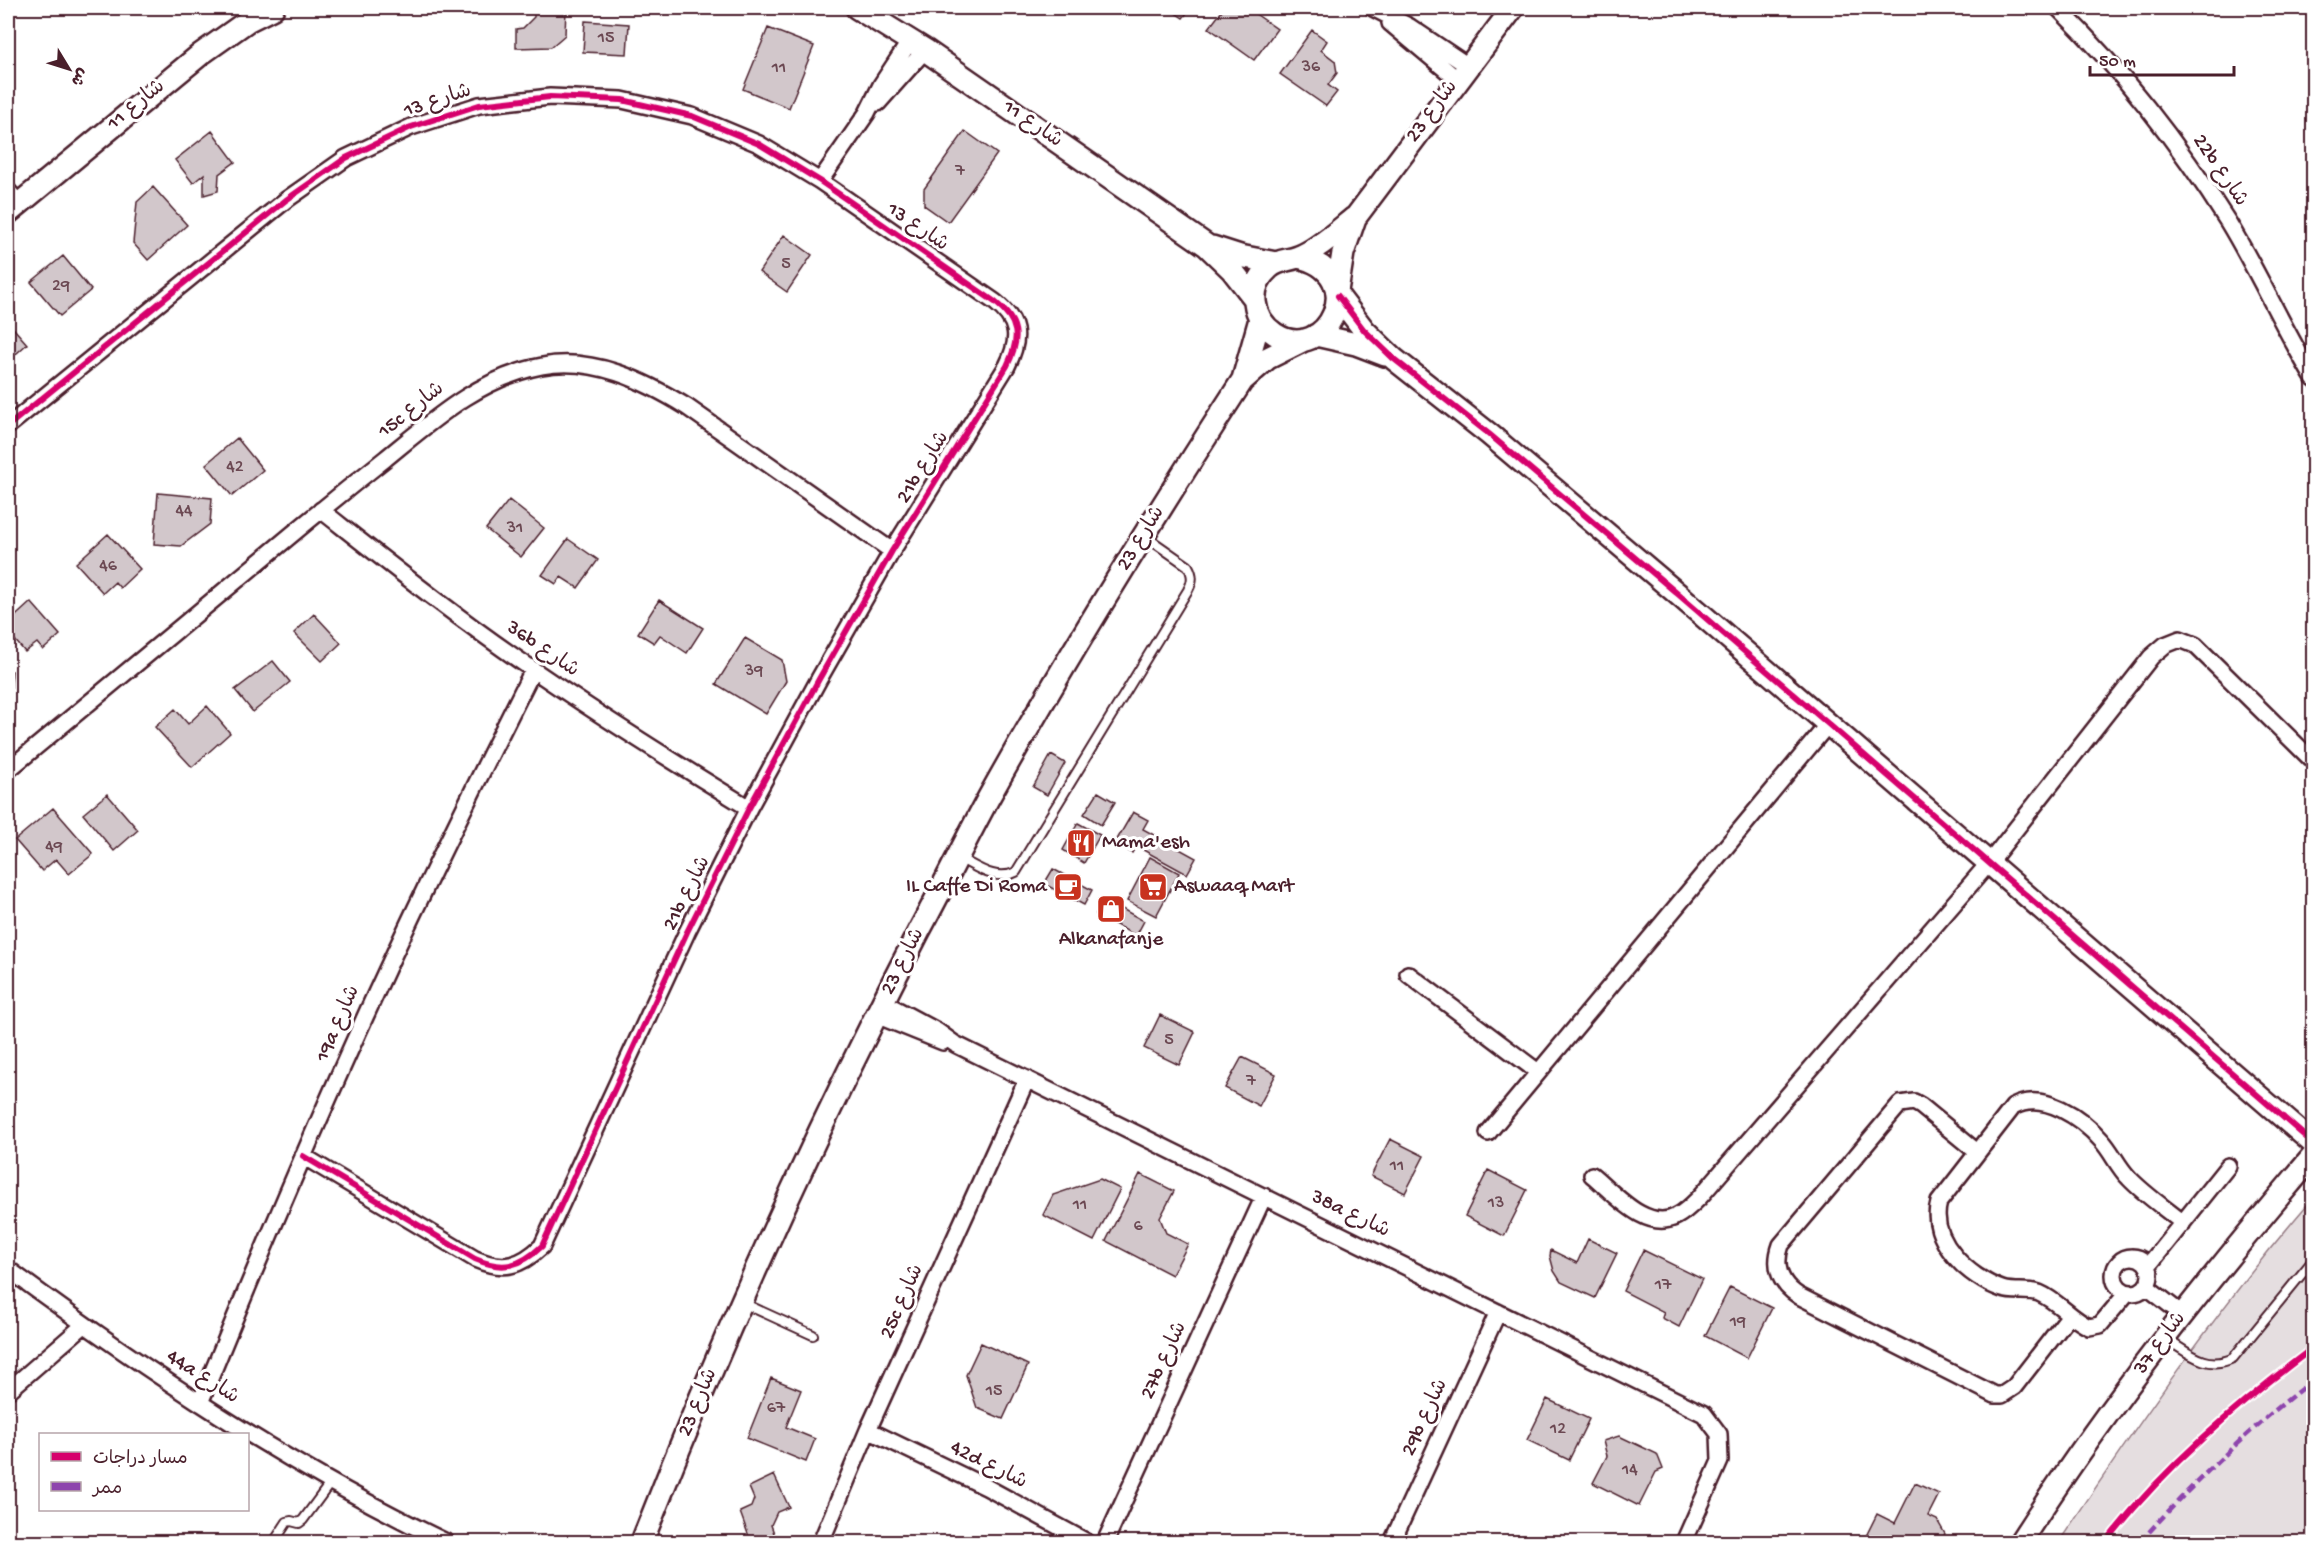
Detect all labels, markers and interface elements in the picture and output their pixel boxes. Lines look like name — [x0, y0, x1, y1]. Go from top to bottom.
house number: 15 — [597, 28, 614, 49]
north arrow — [39, 39, 99, 99]
scale bar — [2090, 39, 2234, 77]
text: 50 m — [2099, 52, 2136, 73]
house number: 36 — [1301, 57, 1321, 78]
house number: 11 — [771, 58, 786, 79]
text: ش — [65, 63, 91, 89]
street label: شارع 11 — [102, 75, 171, 138]
street label: شارع 23 — [1401, 76, 1465, 148]
street label: شارع 13 — [400, 79, 475, 125]
street label: شارع 11 — [996, 95, 1067, 155]
street label: 22b شارع — [2186, 130, 2252, 212]
house number: 7 — [954, 161, 965, 182]
street label: شارع 13 — [880, 197, 953, 258]
house number: 5 — [781, 254, 791, 275]
house number: 29 — [52, 276, 70, 297]
street label: 15c شارع — [373, 377, 450, 445]
street label: 21b شارع — [892, 427, 956, 509]
house number: 42 — [226, 457, 244, 478]
house number: 44 — [175, 501, 193, 522]
street label: شارع 23 — [1112, 502, 1172, 576]
house number: 31 — [506, 518, 523, 539]
house number: 46 — [99, 556, 118, 577]
street label: 36b شارع — [500, 615, 583, 684]
house number: 39 — [744, 661, 763, 682]
restaurant icon: Mama'esh — [1065, 827, 1097, 859]
place label: Mama'esh — [1102, 831, 1190, 856]
house number: 49 — [45, 837, 63, 858]
street label: 21b شارع — [659, 853, 717, 935]
cafe icon: IL Caffe Di Roma — [1052, 871, 1084, 903]
supermarket icon: Aswaaq Mart — [1137, 871, 1169, 903]
place label: IL Caffe Di Roma — [906, 875, 1048, 900]
place label: Aswaaq Mart — [1174, 875, 1296, 900]
shop icon: Alkanafanje — [1095, 893, 1127, 925]
street label: شارع 23 — [877, 924, 931, 1000]
place label: Alkanafanje — [1059, 928, 1165, 953]
street label: 19a شارع — [311, 982, 367, 1067]
house number: 5 — [1164, 1030, 1174, 1051]
house number: 7 — [1245, 1071, 1256, 1092]
house number: 11 — [1389, 1156, 1404, 1177]
street label: 38a شارع — [1306, 1185, 1393, 1245]
house number: 13 — [1487, 1193, 1504, 1214]
house number: 11 — [1072, 1195, 1087, 1216]
house number: 6 — [1133, 1216, 1143, 1237]
street label: 25c شارع — [876, 1261, 930, 1343]
house number: 17 — [1654, 1275, 1672, 1296]
street label: شارع 37 — [2129, 1308, 2193, 1381]
house number: 19 — [1729, 1312, 1746, 1333]
street label: 27b شارع — [1136, 1318, 1194, 1404]
street label: 44a شارع — [161, 1345, 243, 1411]
street label: شارع 23 — [674, 1365, 724, 1441]
street label: 29b شارع — [1397, 1375, 1455, 1461]
house number: 15 — [985, 1381, 1002, 1402]
house number: 67 — [767, 1398, 786, 1419]
house number: 12 — [1549, 1419, 1566, 1440]
legend — [39, 1433, 249, 1511]
street label: 42d شارع — [945, 1436, 1031, 1496]
text: مسار دراجات — [93, 1449, 188, 1470]
house number: 14 — [1621, 1460, 1638, 1481]
text: ممر — [91, 1479, 122, 1500]

